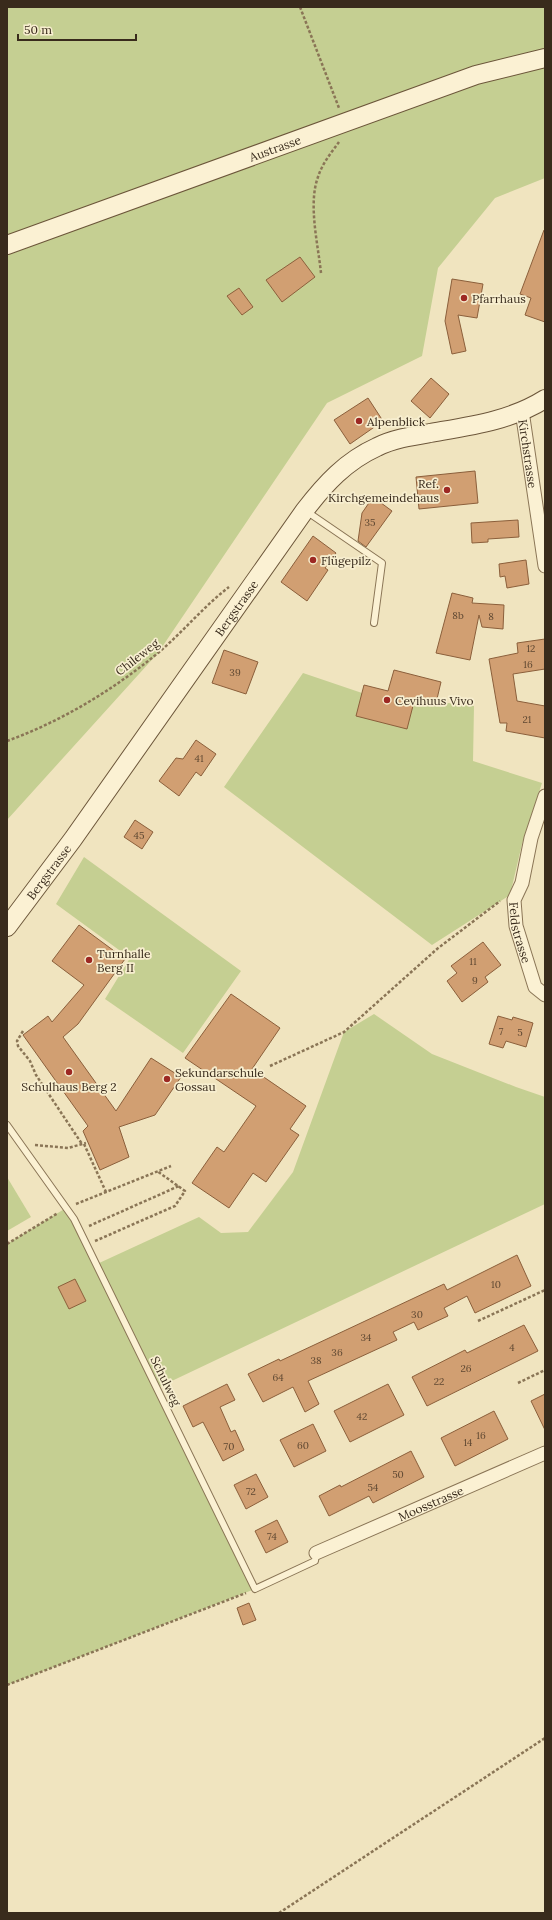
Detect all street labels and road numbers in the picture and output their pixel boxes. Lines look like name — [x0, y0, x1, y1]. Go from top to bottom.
street label: Austrasse — [246, 131, 303, 164]
street label: Kirchstrasse — [516, 418, 541, 489]
street label: Bergstrasse — [211, 576, 261, 639]
street label: Chileweg — [112, 635, 162, 679]
street label: Bergstrasse — [23, 841, 74, 902]
street label: Feldstrasse — [507, 901, 535, 965]
street label: Schulweg — [148, 1354, 185, 1409]
street label: Moosstrasse — [396, 1482, 466, 1524]

